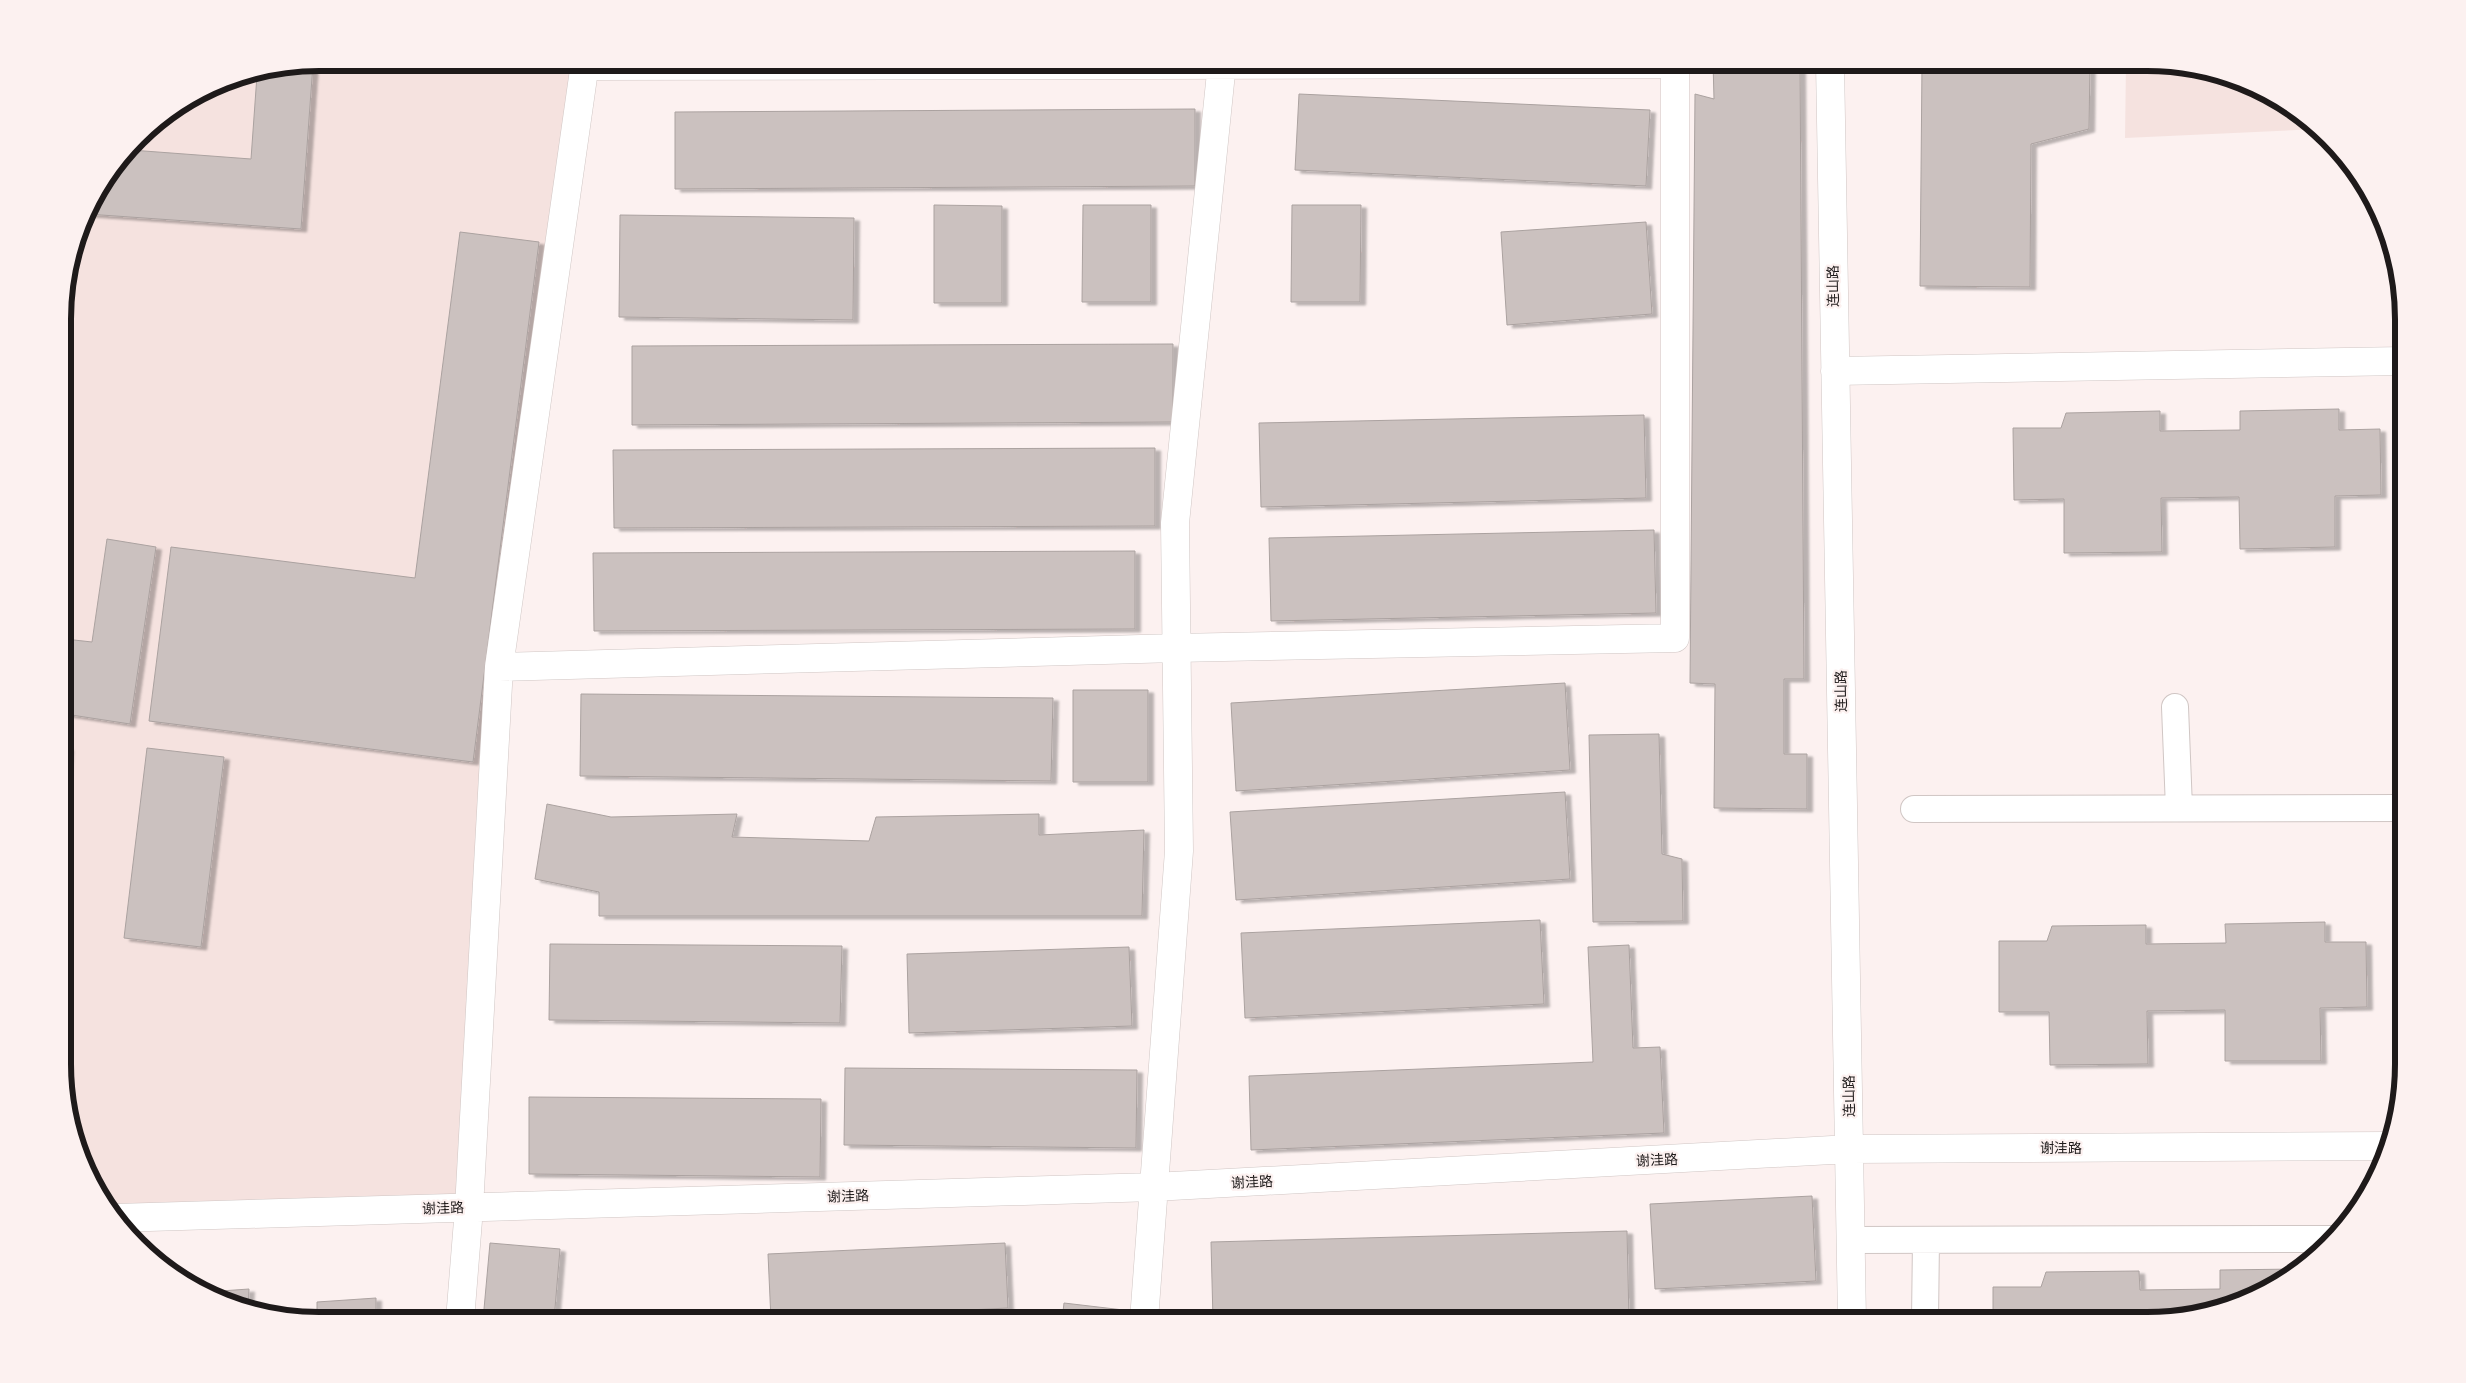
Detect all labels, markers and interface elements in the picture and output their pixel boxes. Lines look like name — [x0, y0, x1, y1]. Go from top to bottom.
street label: 连山路 — [1824, 265, 1841, 307]
street label: 连山路 — [1832, 670, 1849, 712]
street label: 连山路 — [1840, 1075, 1857, 1117]
street label: 谢洼路 — [2040, 1139, 2082, 1156]
street label: 谢洼路 — [1636, 1150, 1678, 1169]
street label: 谢洼路 — [1231, 1172, 1273, 1191]
street label: 谢洼路 — [827, 1186, 869, 1205]
street label: 谢洼路 — [422, 1198, 464, 1217]

